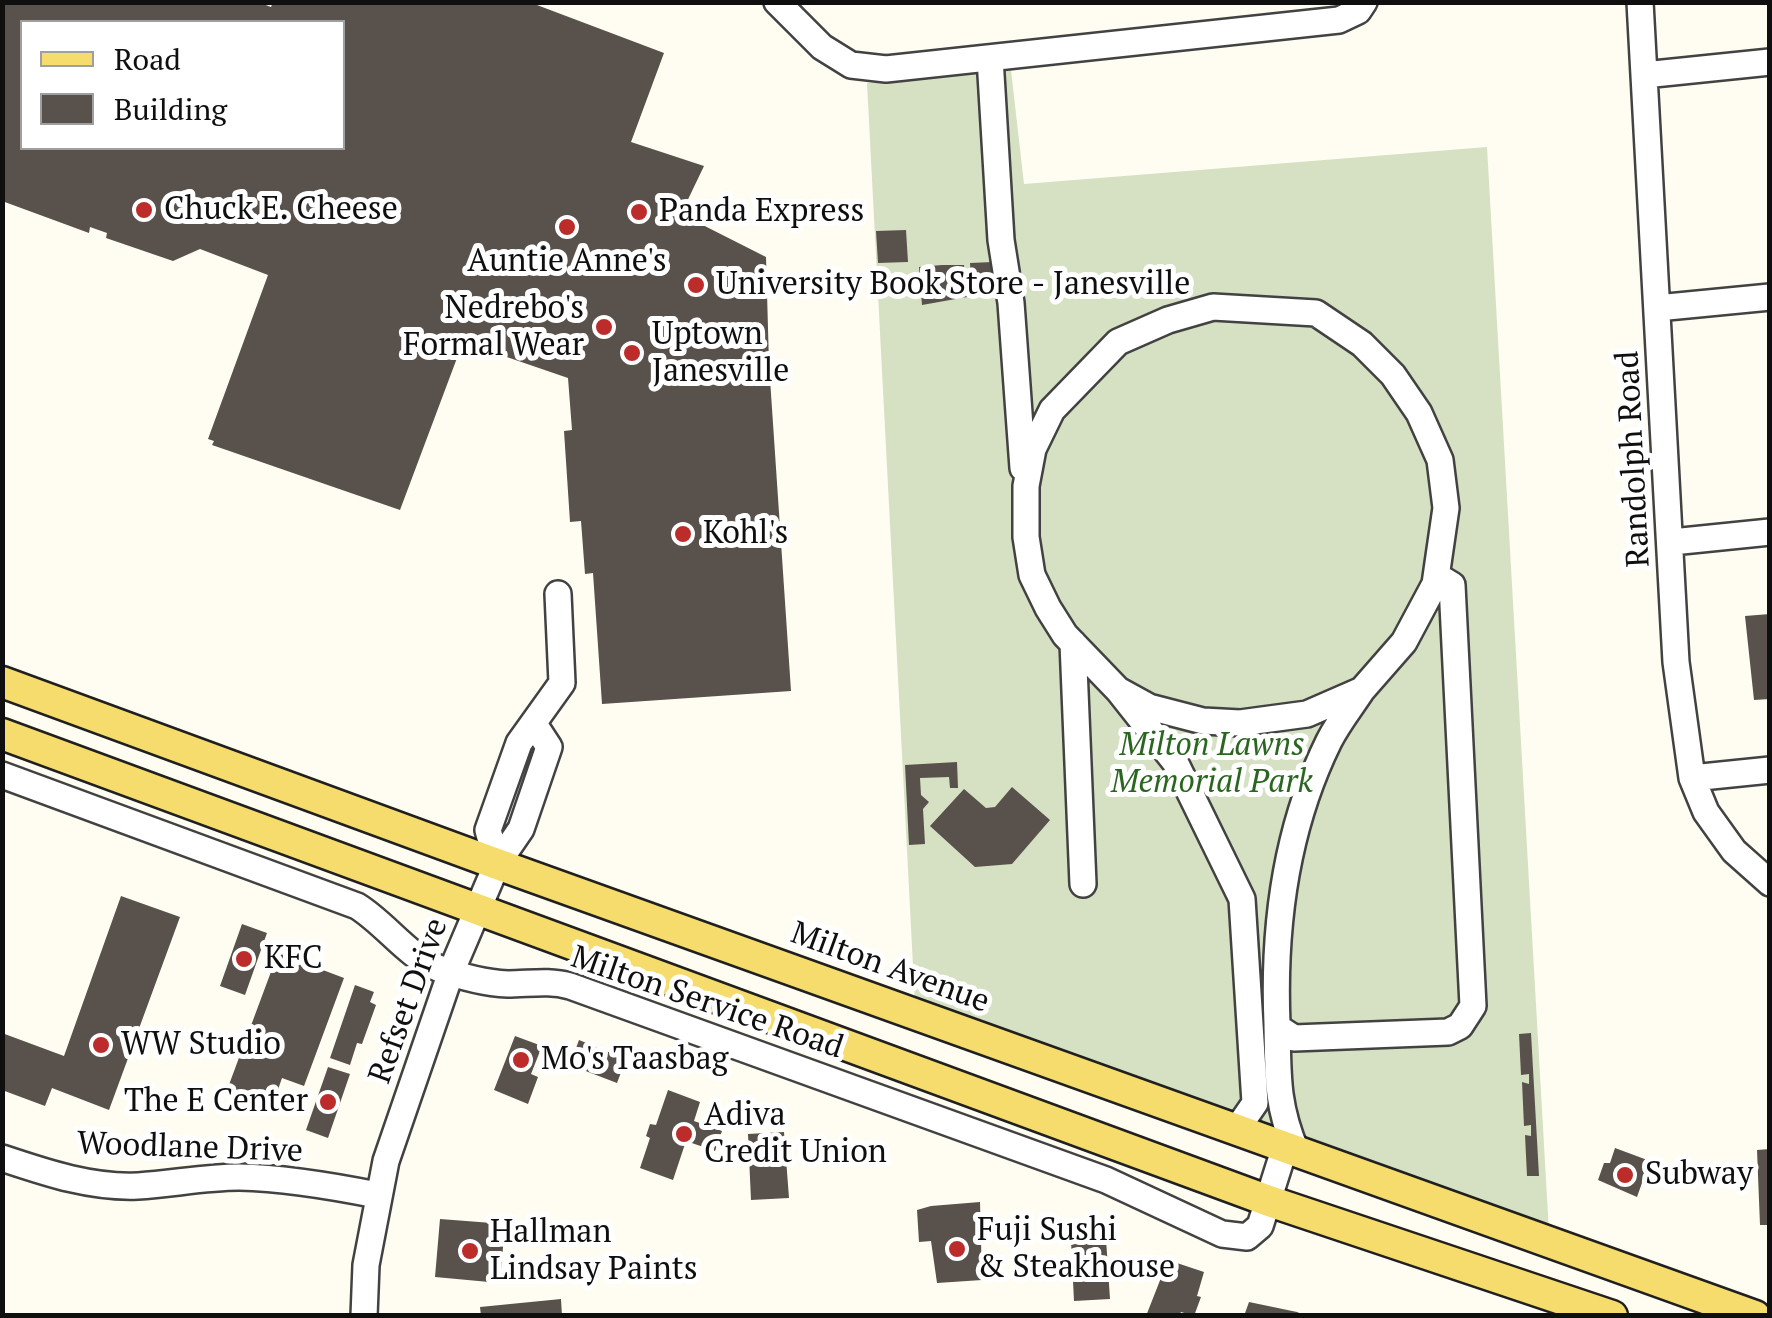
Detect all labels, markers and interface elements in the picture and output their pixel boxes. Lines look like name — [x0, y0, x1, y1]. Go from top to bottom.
legend — [20, 20, 345, 150]
text: Road — [114, 39, 181, 79]
text: Building — [114, 89, 227, 129]
place label: Chuck E. Cheese — [164, 191, 398, 229]
place label: Panda Express — [659, 193, 864, 231]
marker: Chuck E. Cheese — [133, 199, 155, 221]
marker: Panda Express — [628, 201, 650, 223]
marker: Auntie Anne's — [556, 216, 578, 238]
place label: Auntie Anne's — [467, 243, 667, 281]
place label: University Book Store - Janesville — [716, 266, 1190, 304]
marker: University Book Store - Janesville — [685, 274, 707, 296]
place label: Nedrebo's Formal Wear — [403, 290, 584, 365]
marker: Nedrebo's Formal Wear — [593, 316, 615, 338]
place label: Uptown Janesville — [652, 316, 789, 391]
marker: Uptown Janesville — [621, 342, 643, 364]
street label: Randolph Road — [1609, 350, 1659, 568]
place label: Kohl's — [703, 515, 788, 553]
marker: Kohl's — [672, 523, 694, 545]
park label: Milton Lawns Memorial Park — [1111, 727, 1313, 802]
street label: Refset Drive — [361, 913, 457, 1089]
street label: Milton Avenue — [786, 914, 994, 1022]
street label: Milton Service Road — [566, 938, 848, 1068]
place label: KFC — [264, 940, 323, 978]
marker: KFC — [233, 948, 255, 970]
place label: WW Studio — [121, 1026, 281, 1064]
marker: WW Studio — [90, 1034, 112, 1056]
place label: Mo's Taasbag — [541, 1041, 728, 1079]
marker: Mo's Taasbag — [510, 1049, 532, 1071]
place label: The E Center — [124, 1083, 308, 1121]
marker: The E Center — [317, 1091, 339, 1113]
place label: Adiva Credit Union — [704, 1097, 887, 1172]
marker: Adiva Credit Union — [673, 1123, 695, 1145]
street label: Woodlane Drive — [76, 1125, 304, 1171]
place label: Subway — [1645, 1156, 1753, 1194]
marker: Subway — [1614, 1164, 1636, 1186]
place label: Fuji Sushi & Steakhouse — [977, 1212, 1175, 1287]
place label: Hallman Lindsay Paints — [490, 1214, 697, 1289]
marker: Fuji Sushi & Steakhouse — [946, 1238, 968, 1260]
marker: Hallman Lindsay Paints — [459, 1240, 481, 1262]

